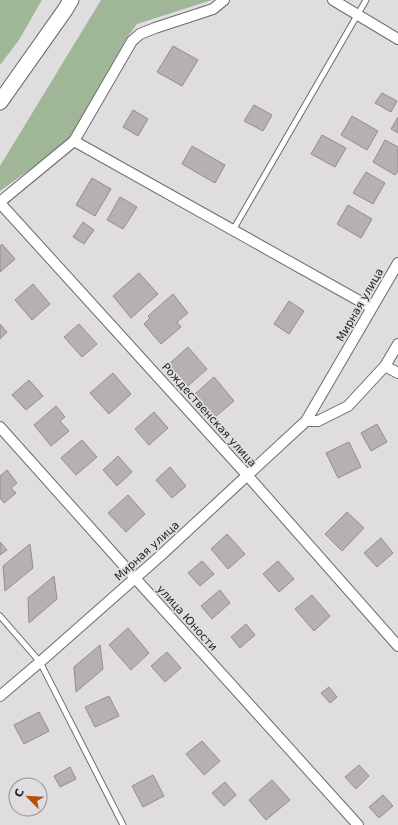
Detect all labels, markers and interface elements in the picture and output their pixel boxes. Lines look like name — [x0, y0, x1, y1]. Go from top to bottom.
street label: Мирная улица — [334, 266, 386, 344]
street label: Рождественская улица — [159, 360, 259, 470]
street label: Мирная улица — [112, 519, 182, 583]
street label: улица Юности — [154, 583, 220, 653]
north arrow — [8, 777, 48, 817]
text: С — [12, 787, 27, 799]

